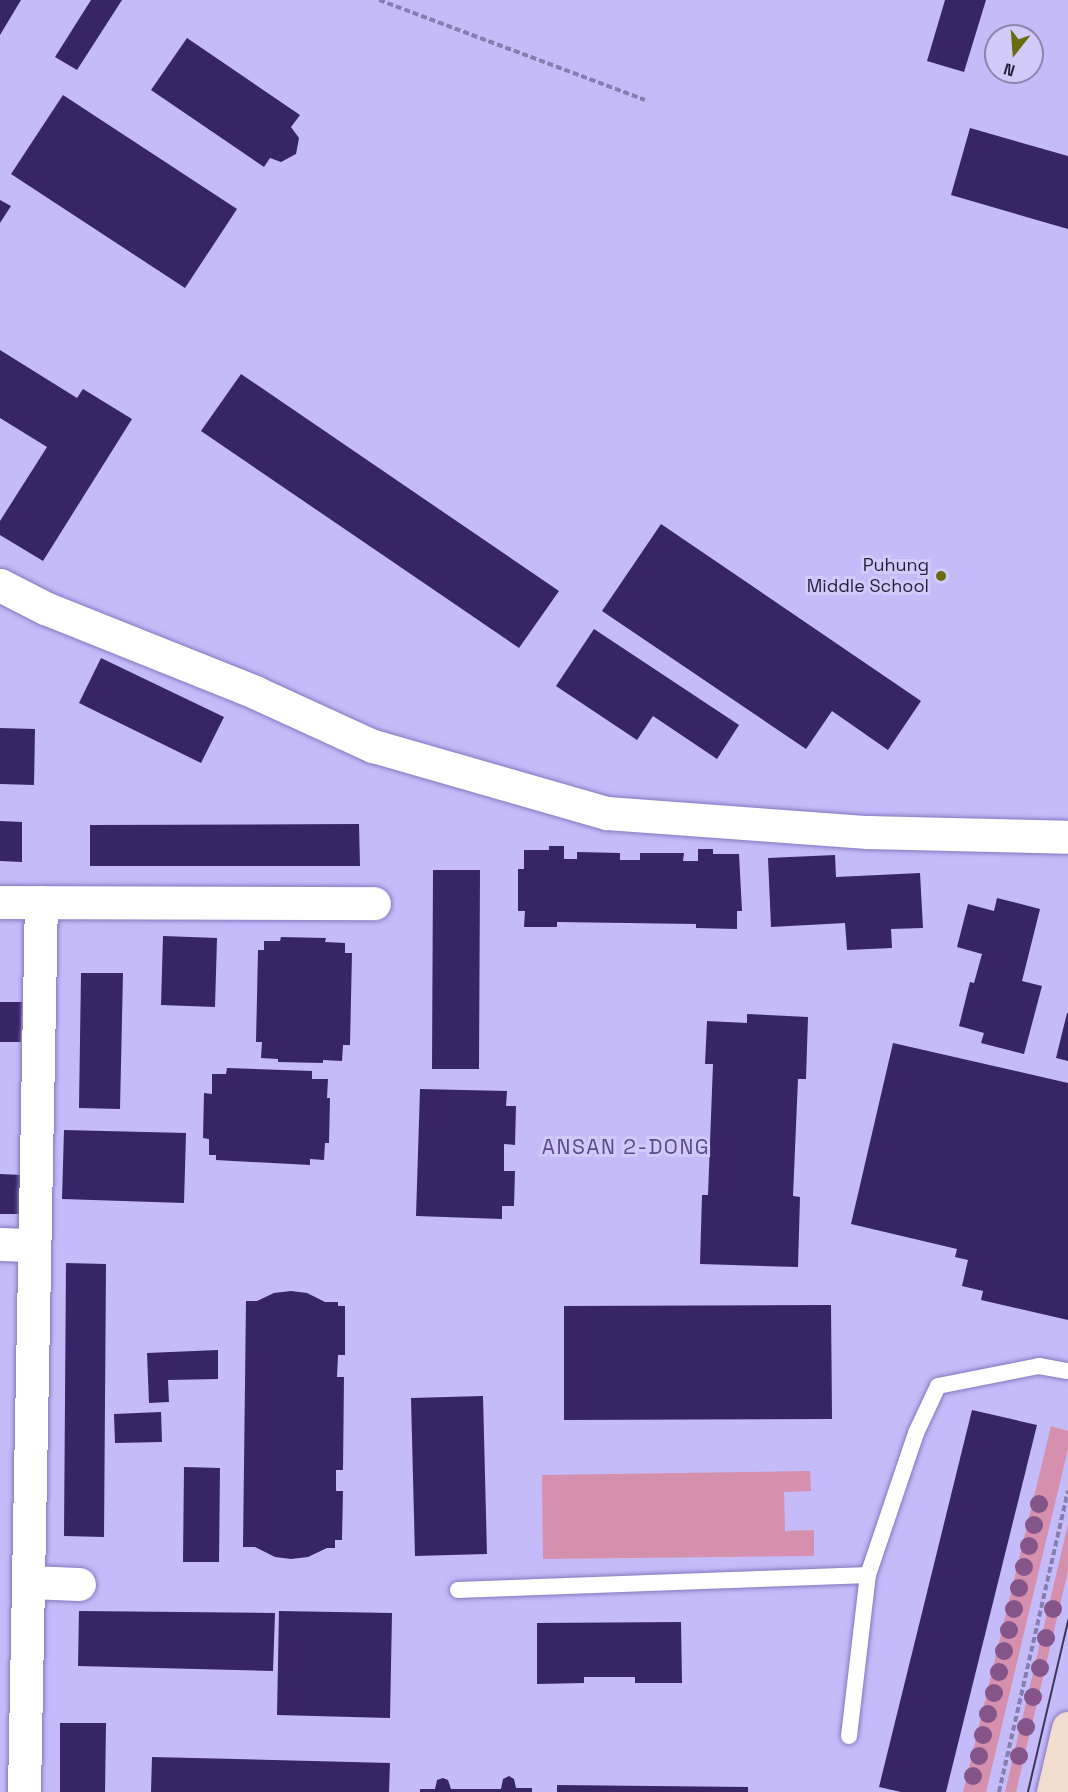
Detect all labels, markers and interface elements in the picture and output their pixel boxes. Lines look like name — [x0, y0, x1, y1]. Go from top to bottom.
north arrow — [984, 24, 1044, 84]
text: N — [1001, 58, 1017, 81]
place label: Puhung Middle School — [807, 555, 929, 598]
marker: Puhung Middle School — [934, 569, 948, 583]
district label: ANSAN 2-DONG — [542, 1134, 710, 1160]

